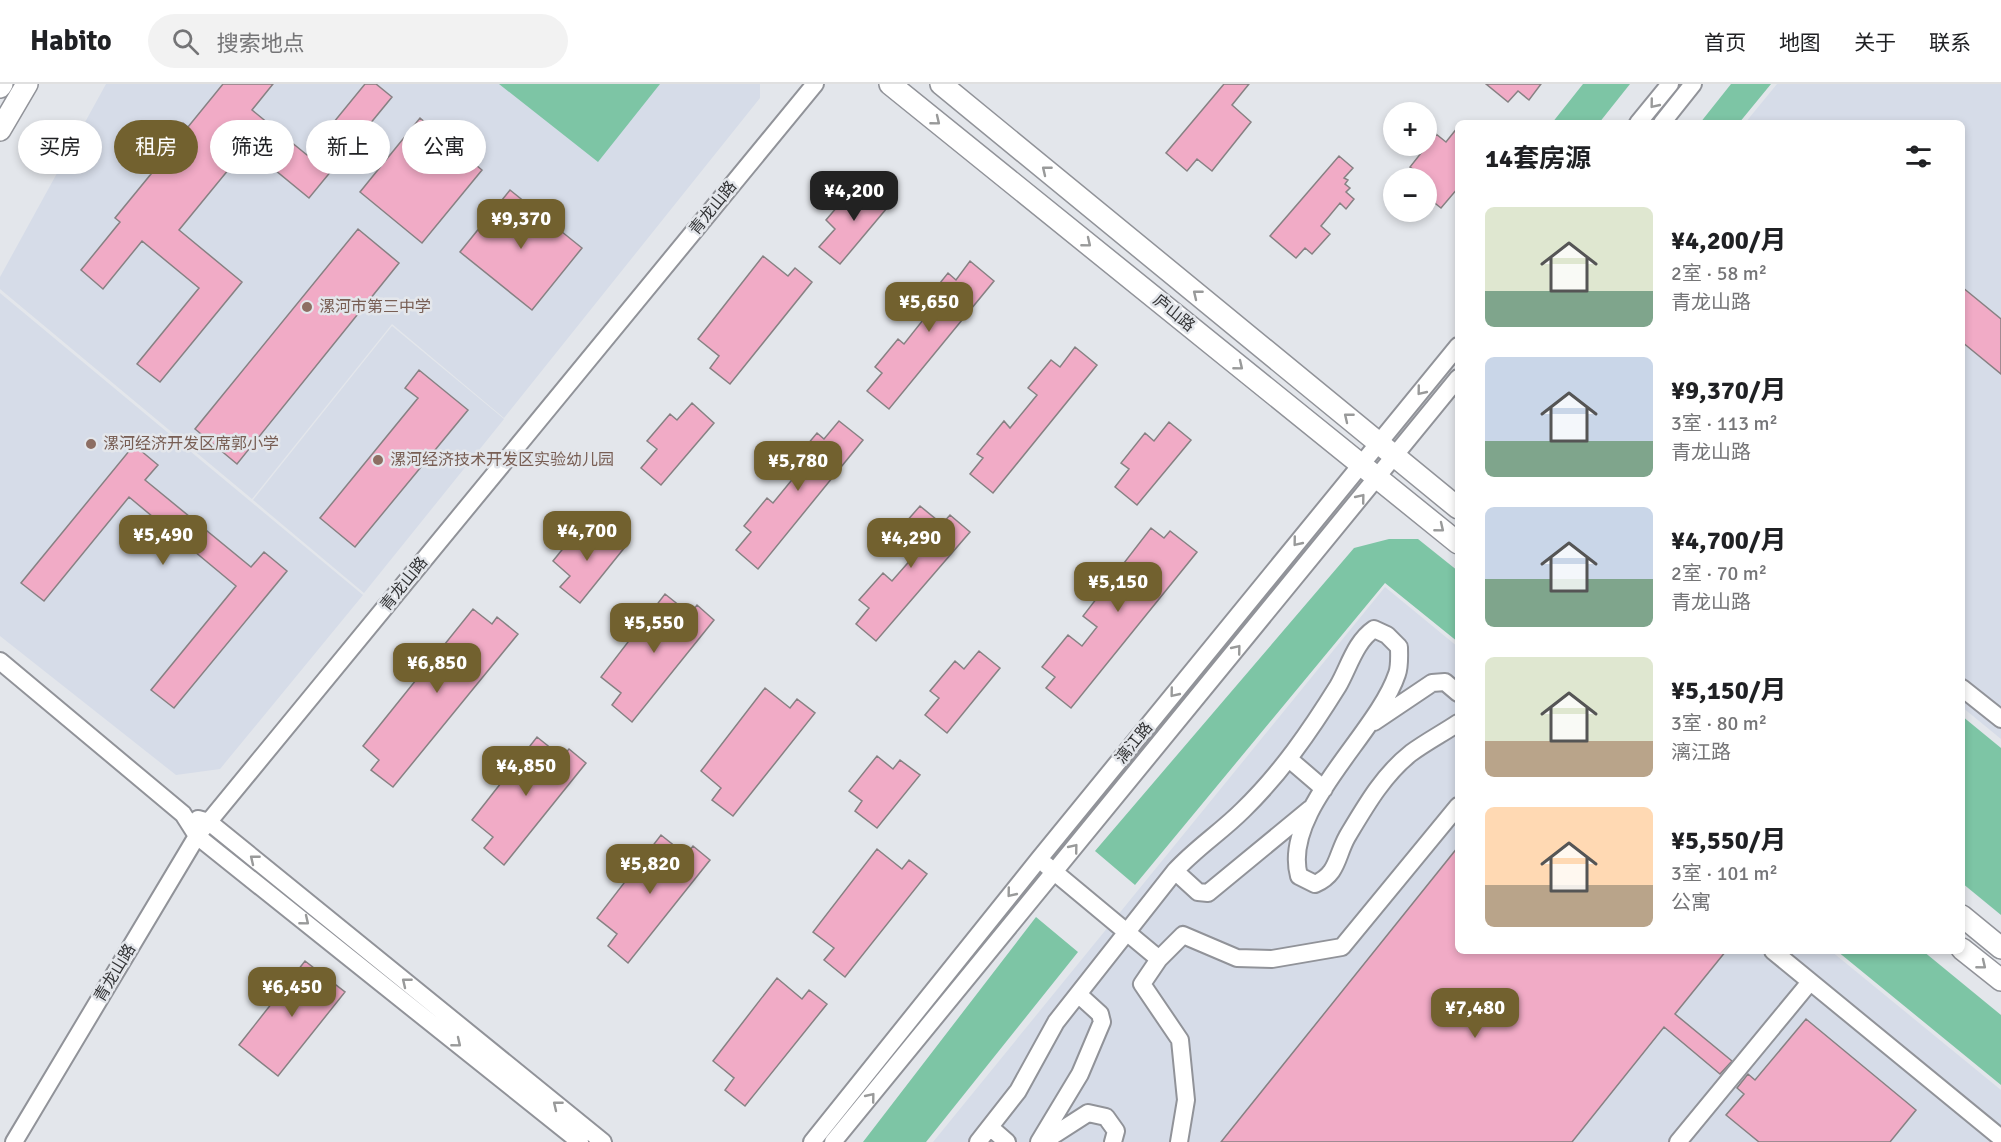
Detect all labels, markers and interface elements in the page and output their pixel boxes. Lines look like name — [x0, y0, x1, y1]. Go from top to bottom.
search box — [148, 14, 568, 68]
text: Habito — [30, 24, 112, 58]
icon: search — [169, 25, 202, 58]
text: 搜索地点 — [217, 30, 305, 57]
text: 首页 — [1704, 30, 1746, 56]
text: 地图 — [1779, 30, 1821, 56]
text: 关于 — [1854, 30, 1896, 56]
text: 联系 — [1929, 30, 1971, 56]
one-way arrow — [1651, 97, 1662, 108]
map controls — [1383, 102, 1437, 222]
button: + — [1383, 102, 1437, 156]
one-way arrow — [929, 113, 940, 124]
chip: 买房 — [18, 120, 102, 174]
chip: 租房 — [114, 120, 198, 174]
chip: 筛选 — [210, 120, 294, 174]
chip: 新上 — [306, 120, 390, 174]
chip: 公寓 — [402, 120, 486, 174]
icon: filters — [1902, 140, 1935, 173]
text: 14套房源 — [1485, 143, 1591, 175]
one-way arrow — [1042, 166, 1053, 177]
button: − — [1383, 168, 1437, 222]
pin: ¥4,200 — [805, 171, 903, 222]
street label: 青龙山路 — [685, 177, 741, 239]
text: ¥4,200 — [824, 178, 884, 203]
pin: ¥9,370 — [472, 199, 570, 250]
text: ¥9,370 — [491, 206, 551, 231]
text: ¥4,200/月 — [1671, 225, 1787, 257]
icon: home — [1533, 231, 1605, 303]
one-way arrow — [1081, 236, 1092, 247]
text: 2室 · 58 m² — [1671, 261, 1767, 286]
pin: ¥5,650 — [880, 282, 978, 333]
text: ¥5,650 — [899, 289, 959, 314]
street label: 庐山路 — [1149, 290, 1199, 336]
one-way arrow — [1193, 290, 1204, 301]
text: 青龙山路 — [1671, 290, 1751, 315]
place label: 漯河市第三中学 — [319, 297, 431, 317]
marker: 漯河市第三中学 — [300, 300, 314, 314]
one-way arrow — [1232, 358, 1243, 369]
text: ¥9,370/月 — [1671, 375, 1787, 407]
icon: home — [1533, 381, 1605, 453]
one-way arrow — [1418, 385, 1429, 396]
text: 3室 · 113 m² — [1671, 411, 1778, 436]
one-way arrow — [1344, 414, 1355, 425]
place label: 漯河经济开发区席郭小学 — [103, 434, 279, 454]
marker: 漯河经济开发区席郭小学 — [84, 437, 98, 451]
text: 青龙山路 — [1671, 440, 1751, 465]
pin: ¥5,780 — [749, 441, 847, 492]
text: ¥5,780 — [768, 448, 828, 473]
place label: 漯河经济技术开发区实验幼儿园 — [390, 450, 614, 470]
marker: 漯河经济技术开发区实验幼儿园 — [371, 453, 385, 467]
one-way arrow — [1353, 494, 1364, 505]
pin: ¥4,700 — [538, 511, 636, 562]
pin: ¥5,490 — [114, 515, 212, 566]
text: ¥4,700 — [557, 518, 617, 543]
pin: ¥4,290 — [862, 518, 960, 569]
one-way arrow — [1433, 520, 1444, 531]
text: ¥5,490 — [133, 522, 193, 547]
text: ¥4,290 — [881, 525, 941, 550]
text: ¥4,700/月 — [1671, 525, 1787, 557]
icon: home — [1533, 531, 1605, 603]
one-way arrow — [1294, 535, 1305, 546]
street label: 青龙山路 — [376, 553, 432, 615]
text: 2室 · 70 m² — [1671, 561, 1767, 586]
pin: ¥5,150 — [1069, 562, 1167, 613]
text: ¥5,150 — [1088, 569, 1148, 594]
text: 青龙山路 — [1671, 590, 1751, 615]
pin: ¥5,550 — [605, 603, 703, 654]
text: ¥5,550 — [624, 610, 684, 635]
pin: ¥6,850 — [388, 643, 486, 694]
one-way arrow — [1230, 644, 1241, 655]
text: ¥6,850 — [407, 650, 467, 675]
text: ¥5,150/月 — [1671, 675, 1787, 707]
icon: home — [1533, 681, 1605, 753]
one-way arrow — [1170, 686, 1181, 697]
text: 3室 · 80 m² — [1671, 711, 1767, 736]
street label: 漓江路 — [1111, 718, 1157, 768]
text: 漓江路 — [1671, 740, 1731, 765]
pin: ¥4,850 — [477, 746, 575, 797]
text: ¥4,850 — [496, 753, 556, 778]
text: ¥5,550/月 — [1671, 825, 1787, 857]
icon: home — [1533, 831, 1605, 903]
pin: ¥5,820 — [601, 844, 699, 895]
one-way arrow — [1066, 844, 1077, 855]
text: ¥5,820 — [620, 851, 680, 876]
one-way arrow — [250, 856, 261, 867]
text: 3室 · 101 m² — [1671, 861, 1778, 886]
one-way arrow — [1008, 886, 1019, 897]
text: 公寓 — [1671, 890, 1711, 915]
one-way arrow — [298, 914, 309, 925]
street label: 青龙山路 — [90, 940, 140, 1006]
one-way arrow — [1975, 957, 1986, 968]
pin: ¥6,450 — [243, 967, 341, 1018]
text: ¥6,450 — [262, 974, 322, 999]
one-way arrow — [402, 979, 413, 990]
pin: ¥7,480 — [1426, 988, 1524, 1039]
text: ¥7,480 — [1445, 995, 1505, 1020]
one-way arrow — [450, 1036, 461, 1047]
one-way arrow — [863, 1093, 874, 1104]
one-way arrow — [553, 1102, 564, 1113]

